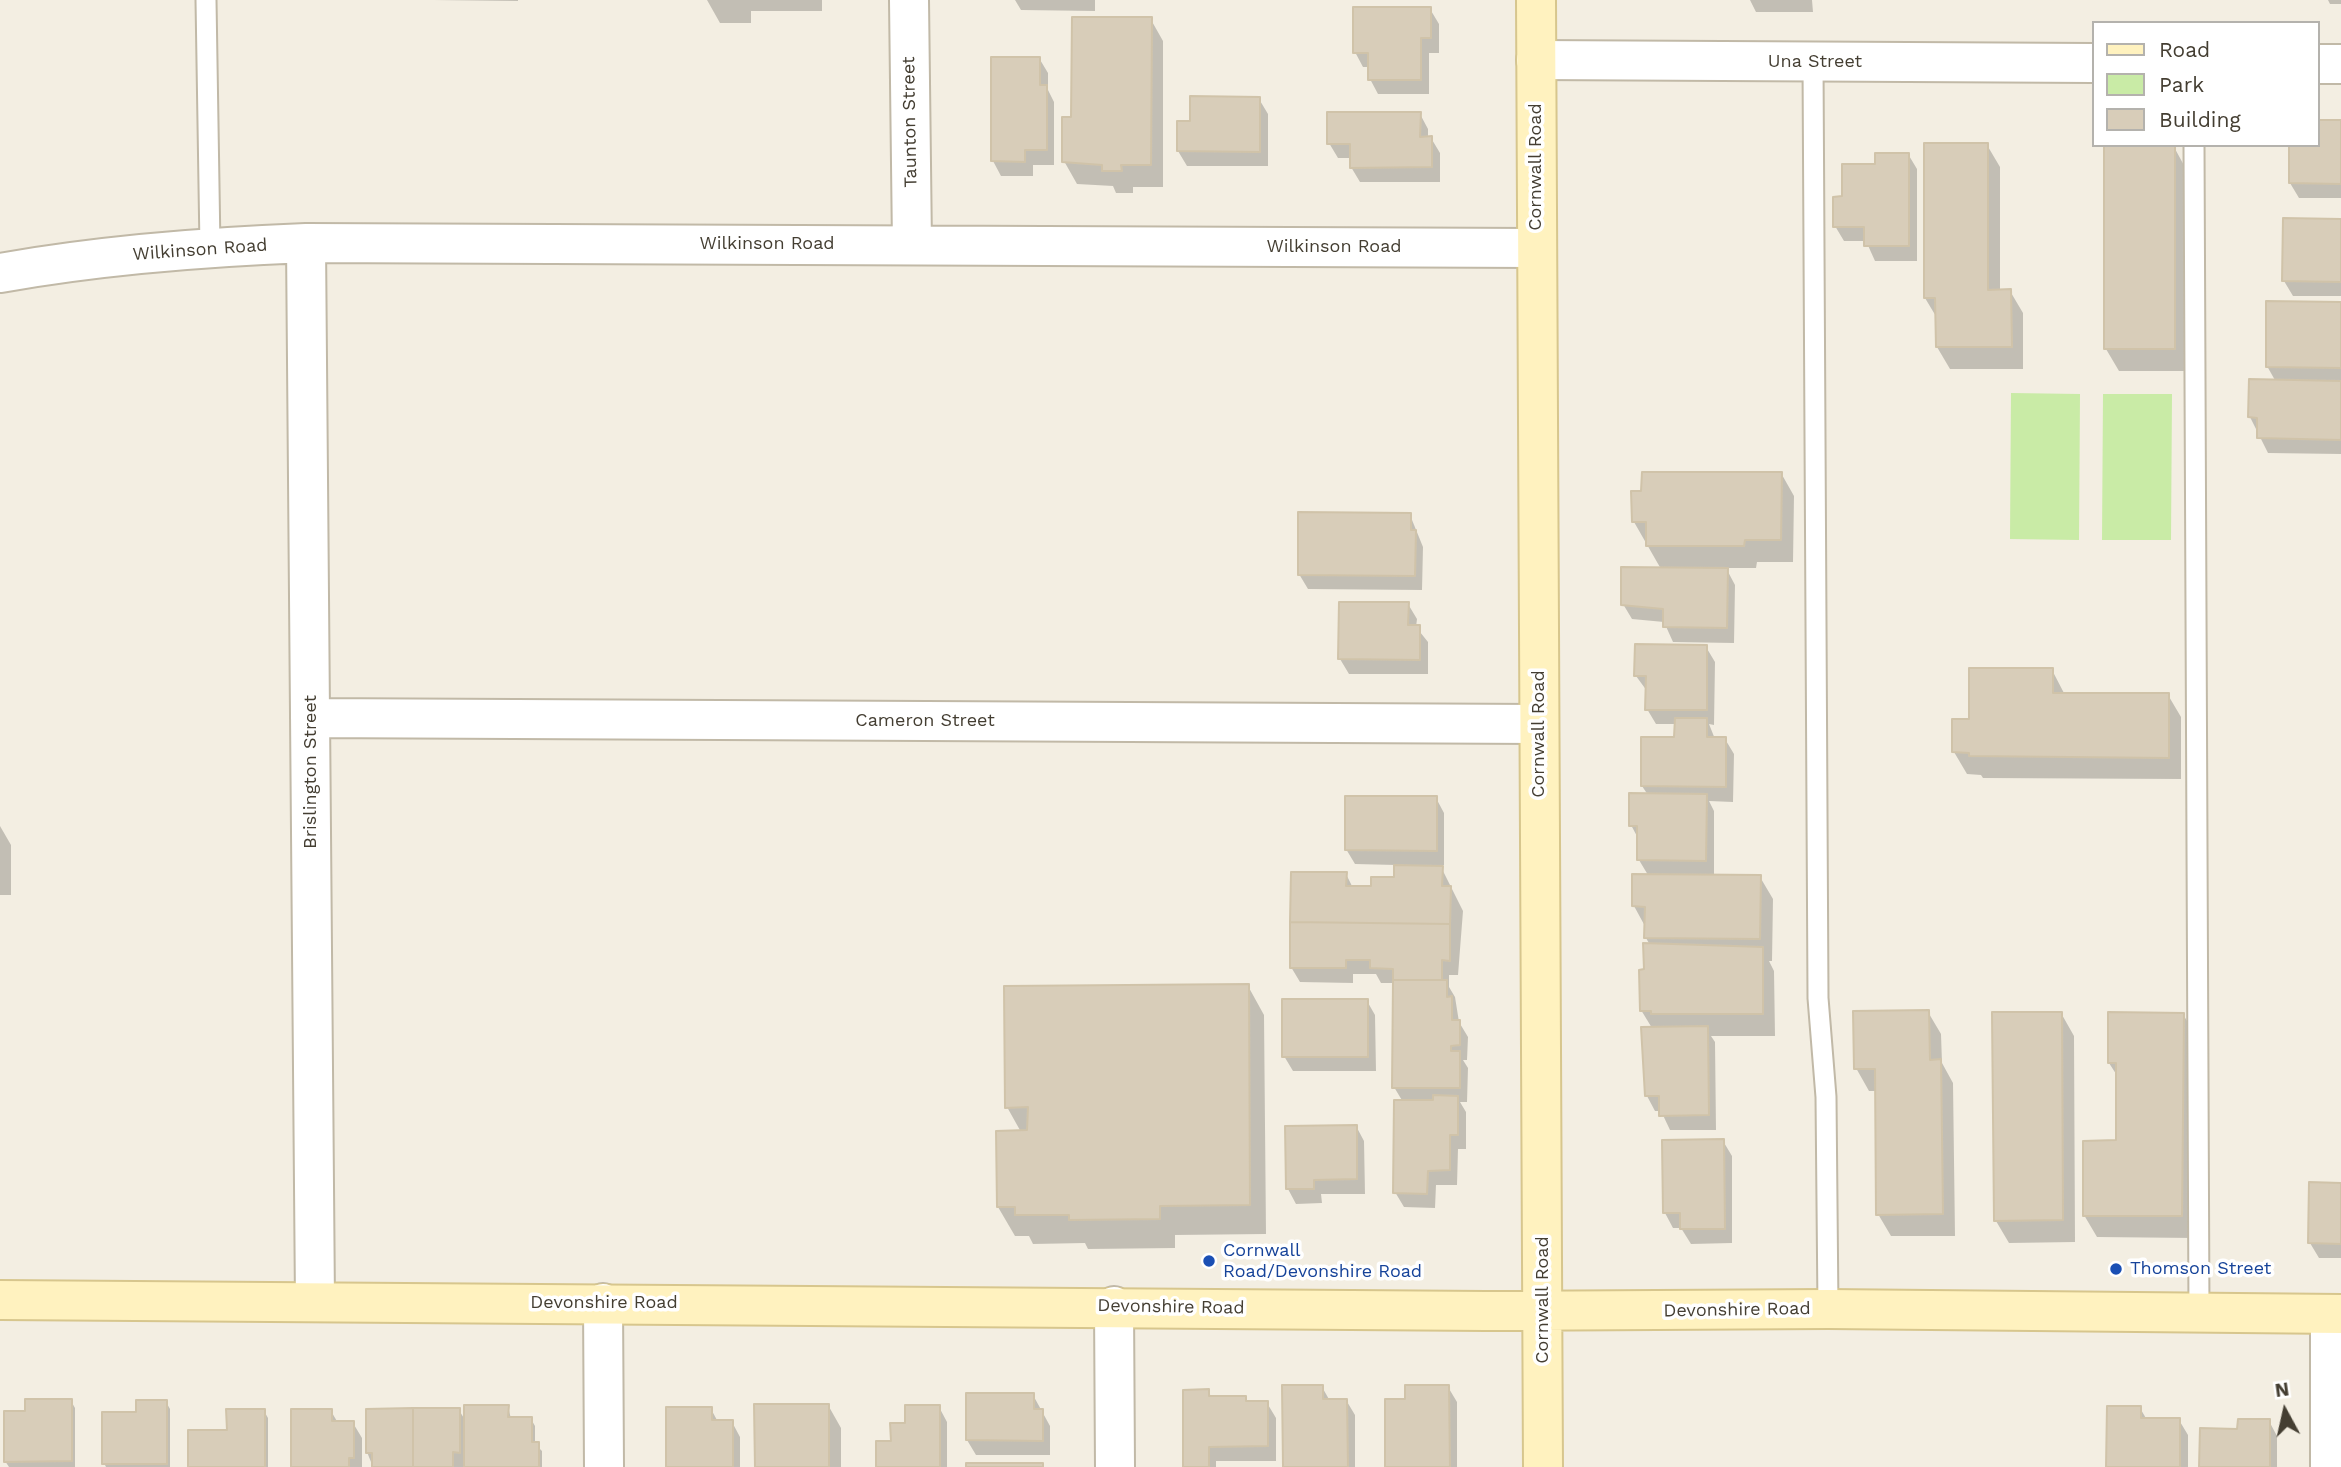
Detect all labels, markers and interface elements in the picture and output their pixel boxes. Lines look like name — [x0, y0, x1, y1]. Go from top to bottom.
legend — [2092, 21, 2320, 147]
text: Road — [2159, 37, 2210, 62]
street label: Una Street — [1768, 51, 1862, 73]
street label: Taunton Street — [898, 56, 922, 188]
text: Park — [2159, 72, 2204, 97]
street label: Cornwall Road — [1525, 103, 1547, 231]
text: Building — [2159, 107, 2241, 132]
street label: Wilkinson Road — [699, 233, 835, 255]
street label: Wilkinson Road — [132, 235, 268, 265]
street label: Wilkinson Road — [1266, 236, 1402, 258]
street label: Cornwall Road — [1528, 670, 1550, 798]
street label: Brislington Street — [300, 695, 322, 849]
street label: Cameron Street — [855, 710, 995, 732]
street label: Cornwall Road — [1532, 1236, 1554, 1364]
place label: Cornwall Road/Devonshire Road — [1223, 1240, 1422, 1282]
marker: Cornwall Road/Devonshire Road — [1201, 1253, 1217, 1269]
place label: Thomson Street — [2130, 1258, 2271, 1280]
marker: Thomson Street — [2108, 1261, 2124, 1277]
street label: Devonshire Road — [530, 1292, 678, 1314]
street label: Devonshire Road — [1097, 1295, 1245, 1319]
street label: Devonshire Road — [1663, 1298, 1811, 1322]
north arrow — [2250, 1376, 2320, 1446]
text: N — [2273, 1377, 2291, 1402]

